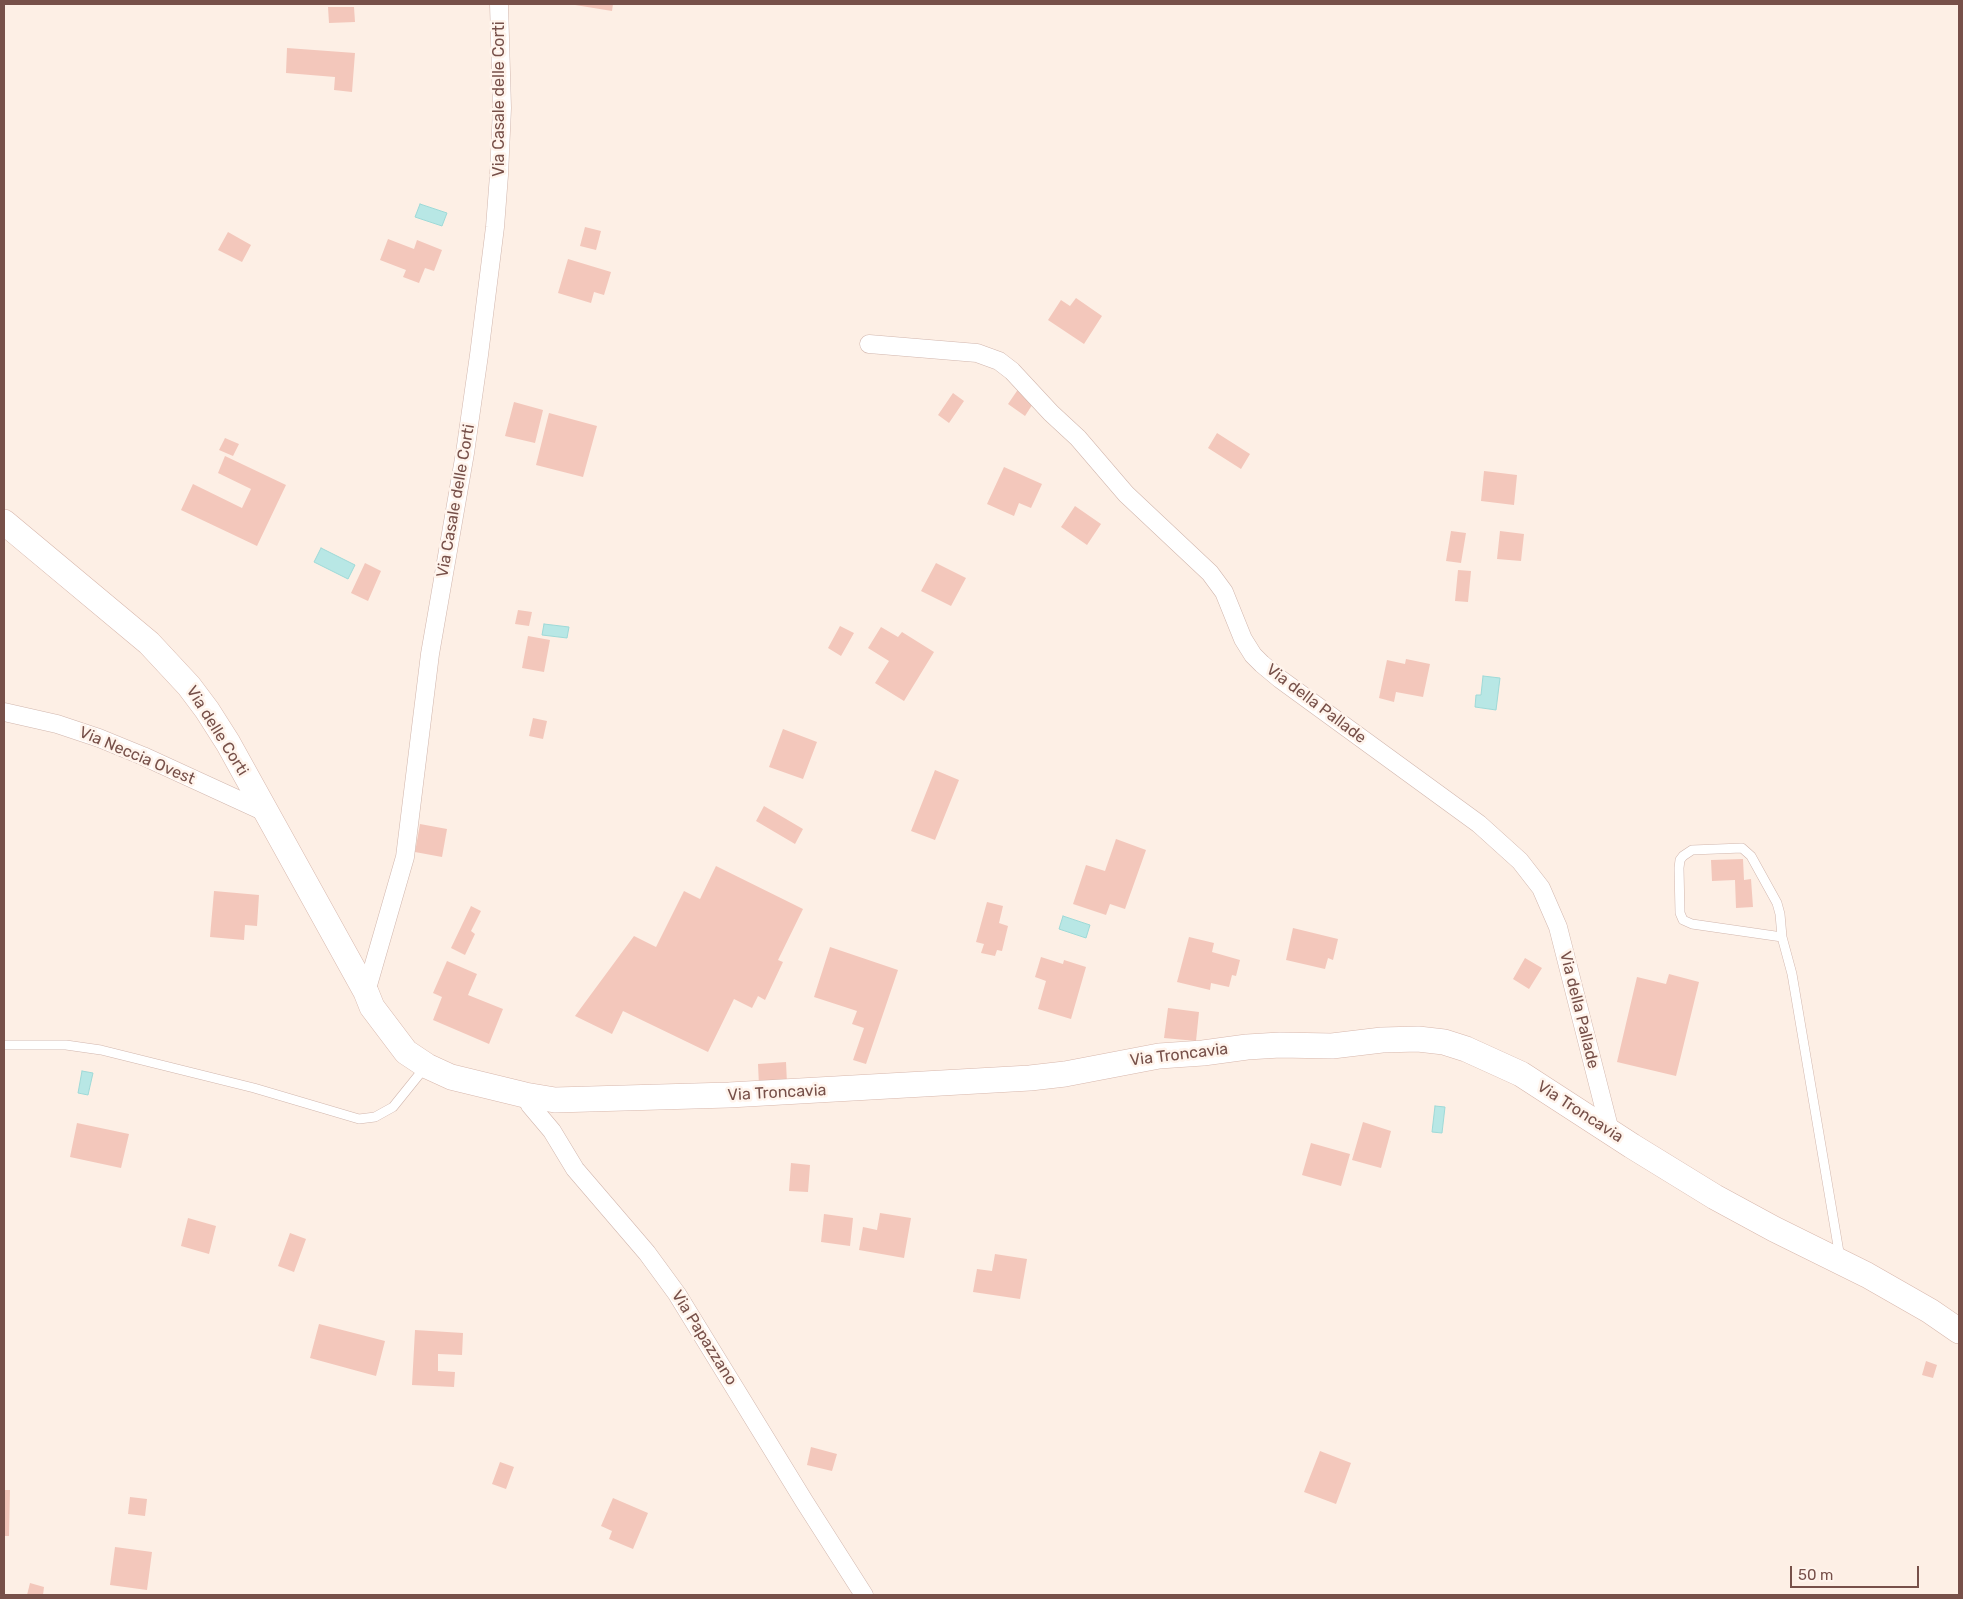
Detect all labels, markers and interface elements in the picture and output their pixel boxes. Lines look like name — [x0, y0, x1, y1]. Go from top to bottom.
street label: Via Casale delle Corti — [489, 21, 509, 177]
street label: Via Casale delle Corti — [433, 423, 479, 579]
street label: Via della Pallade — [1262, 660, 1370, 748]
street label: Via delle Corti — [182, 683, 252, 779]
street label: Via Neccia Ovest — [76, 723, 198, 789]
street label: Via della Pallade — [1555, 949, 1603, 1071]
street label: Via Troncavia — [1129, 1039, 1229, 1071]
street label: Via Troncavia — [1533, 1077, 1627, 1147]
street label: Via Troncavia — [727, 1081, 827, 1105]
street label: Via Papazzano — [667, 1287, 741, 1389]
scale bar — [1793, 1556, 1922, 1588]
text: 50 m — [1798, 1566, 1833, 1584]

